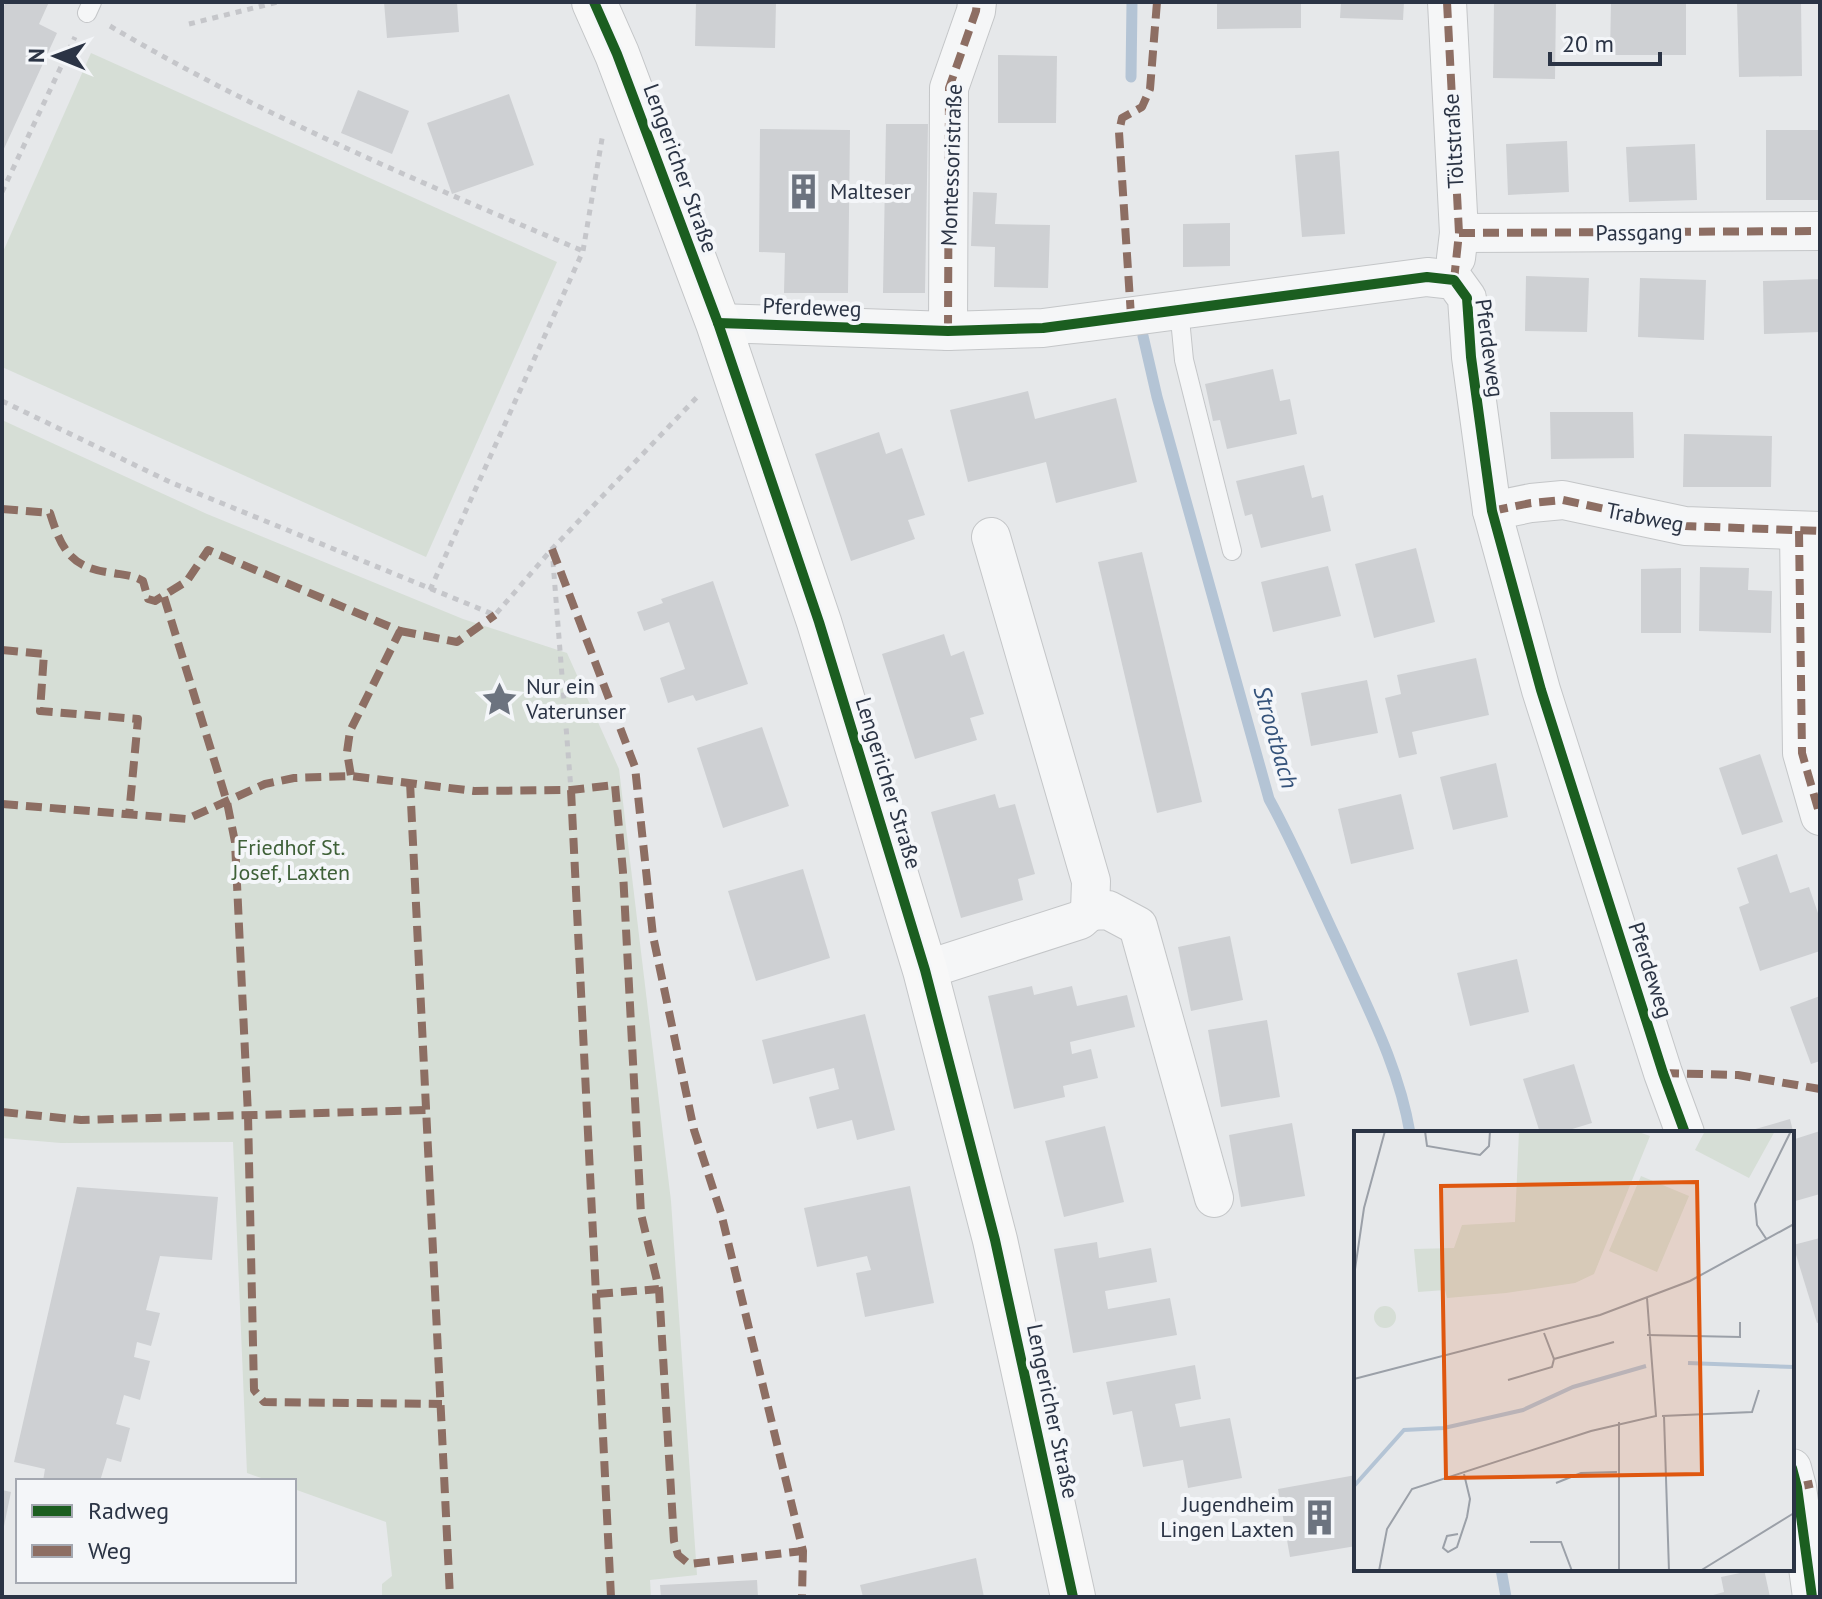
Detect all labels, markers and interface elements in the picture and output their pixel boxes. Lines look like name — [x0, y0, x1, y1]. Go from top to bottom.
north arrow — [16, 16, 96, 96]
scale bar — [1550, 16, 1660, 66]
text: 20 m — [1562, 28, 1614, 59]
text: N — [22, 48, 50, 63]
street label: Lengericher Straße — [637, 80, 725, 256]
street label: Montessoristraße — [934, 83, 968, 247]
street label: Töltstraße — [1437, 93, 1469, 189]
building icon: Malteser — [785, 172, 823, 210]
place label: Malteser — [830, 177, 912, 205]
street label: Passgang — [1595, 217, 1683, 247]
street label: Pferdeweg — [762, 291, 862, 323]
street label: Pferdeweg — [1469, 297, 1511, 399]
street label: Trabweg — [1604, 496, 1686, 538]
place label: Nur ein Vaterunser — [525, 672, 627, 725]
place icon: Nur ein Vaterunser — [481, 680, 519, 718]
water label: Strootbach — [1247, 682, 1305, 792]
street label: Lengericher Straße — [850, 694, 928, 872]
park label: Friedhof St. Josef, Laxten — [231, 833, 350, 886]
street label: Pferdeweg — [1622, 919, 1680, 1021]
inset map — [1354, 1131, 1794, 1571]
street label: Lengericher Straße — [1021, 1321, 1085, 1501]
legend — [16, 1479, 296, 1583]
place label: Jugendheim Lingen Laxten — [1160, 1490, 1294, 1543]
text: Radweg — [88, 1495, 169, 1526]
building icon: Jugendheim Lingen Laxten — [1301, 1498, 1339, 1536]
text: Weg — [88, 1535, 132, 1566]

